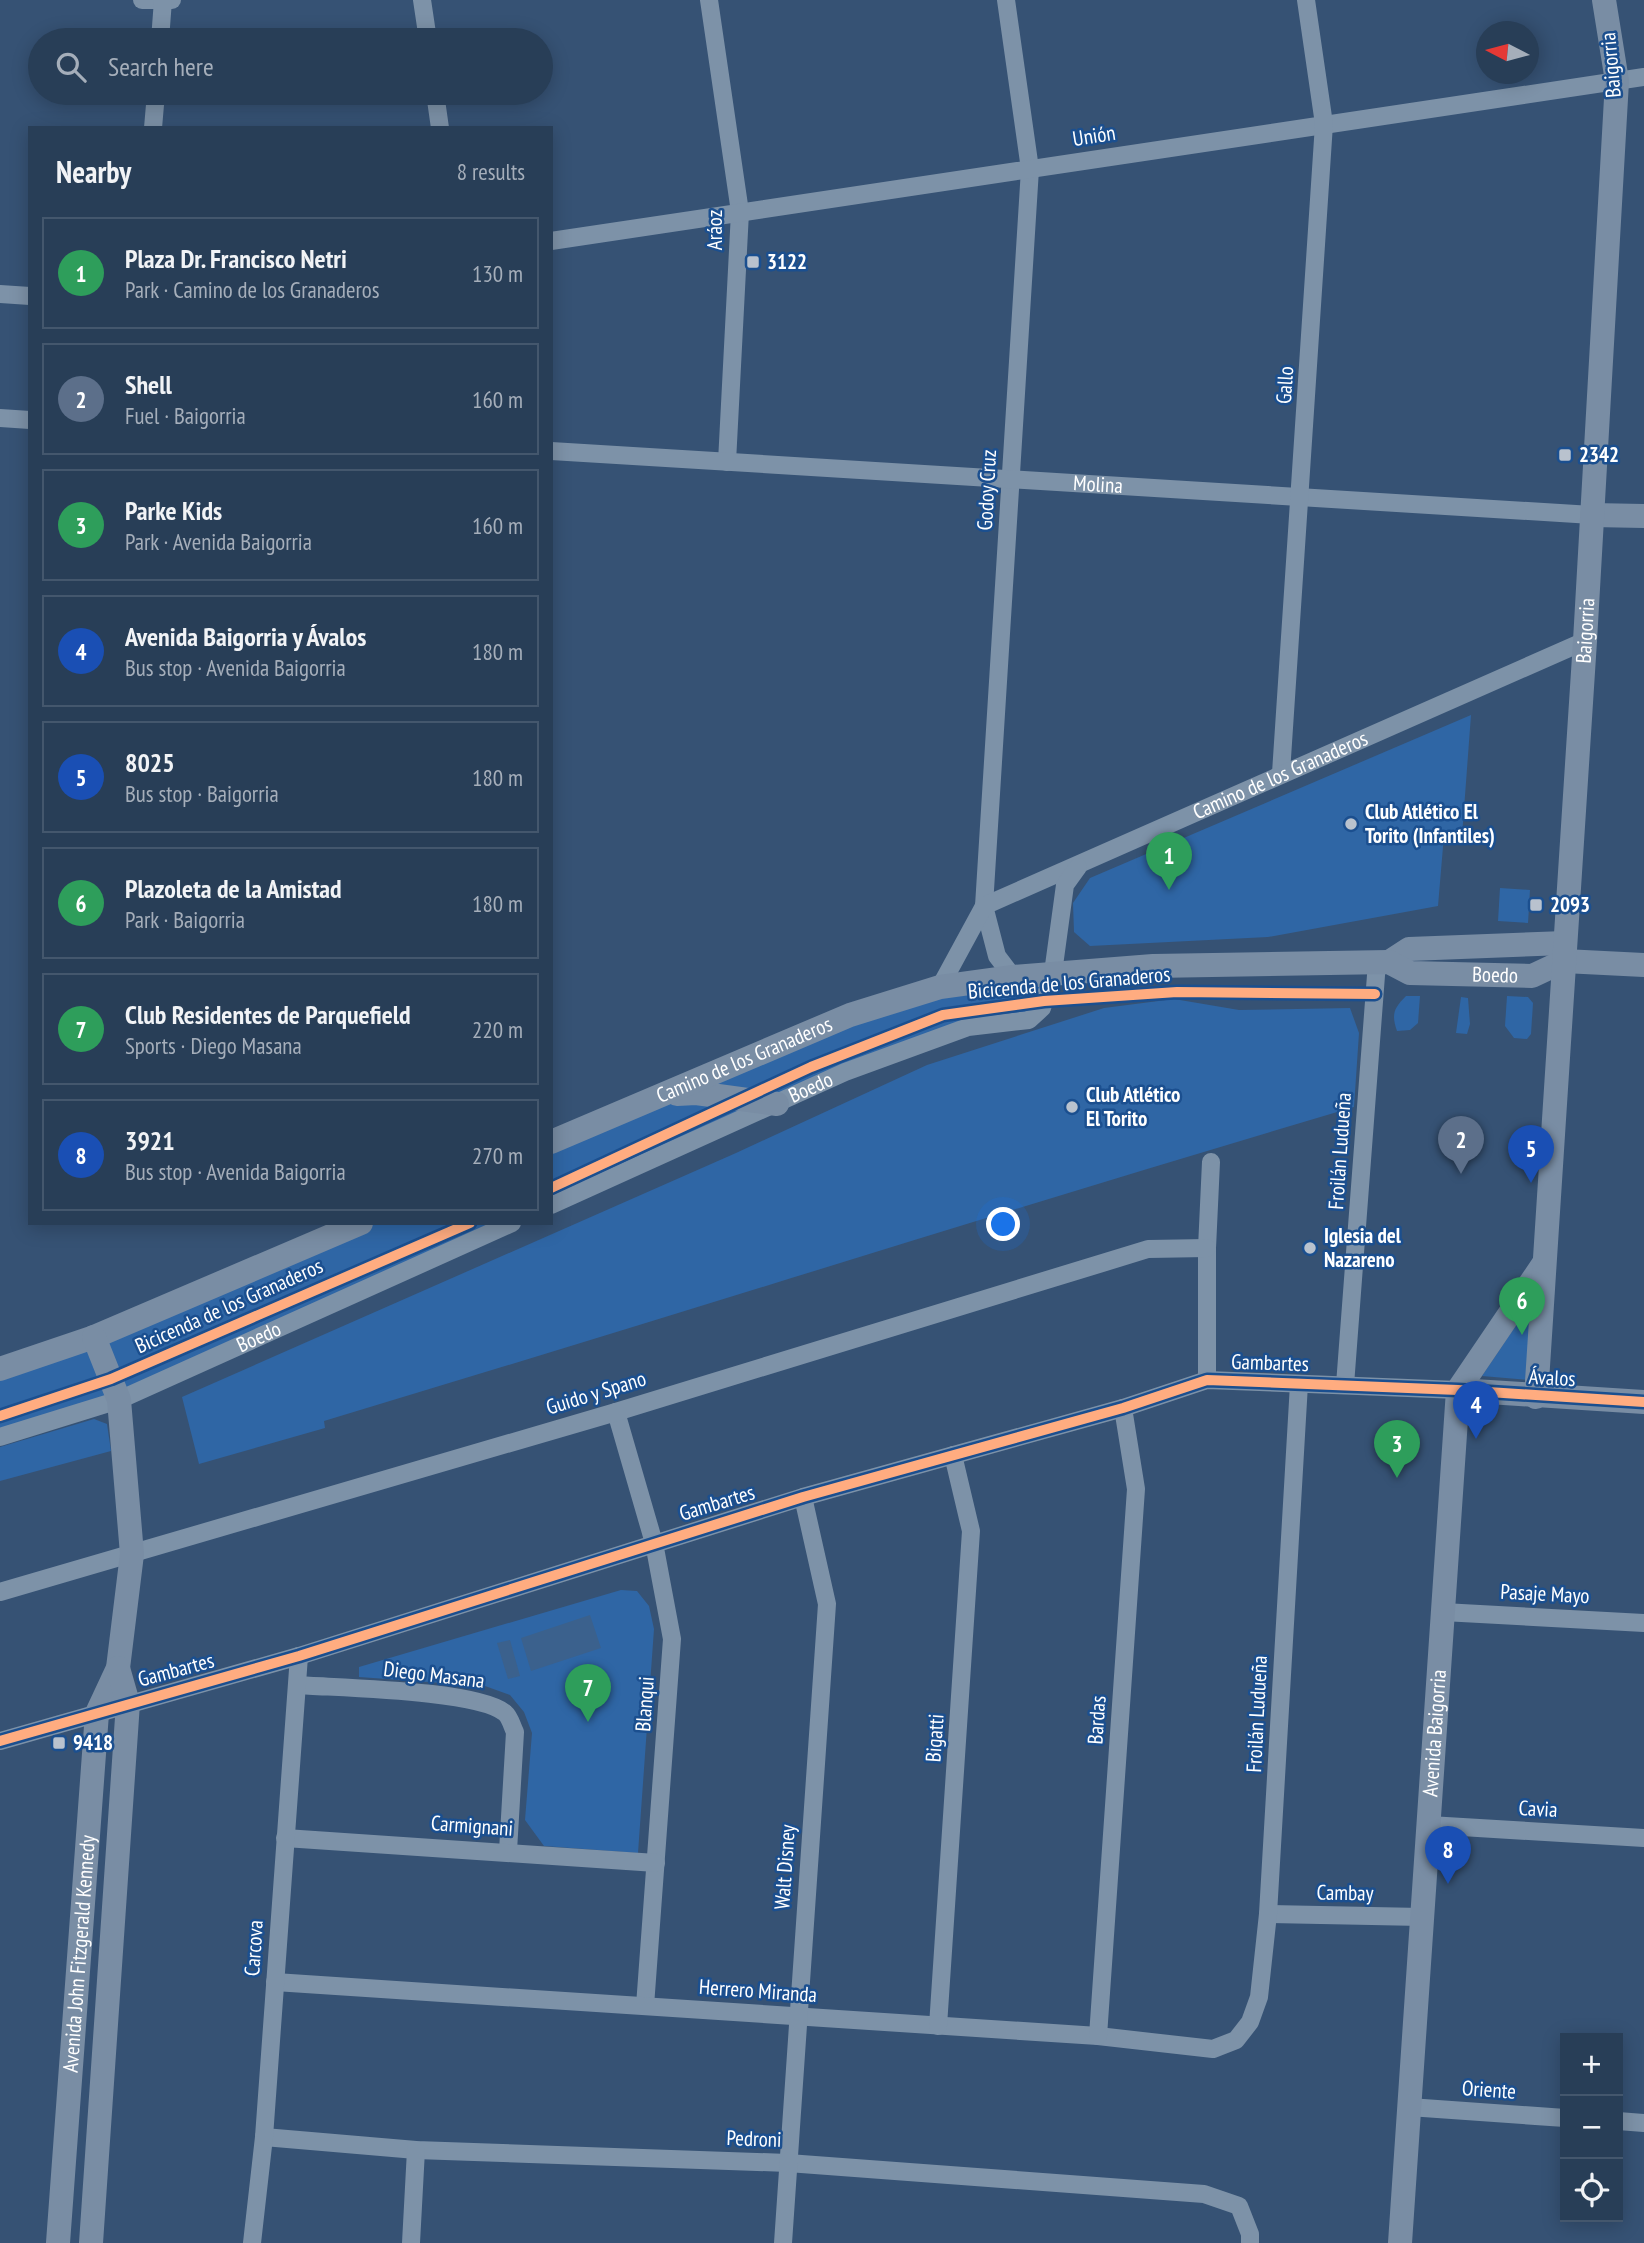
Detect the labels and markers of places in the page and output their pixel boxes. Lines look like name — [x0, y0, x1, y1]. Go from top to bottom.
place label: 3122 — [767, 248, 807, 275]
marker: 3122 — [745, 254, 761, 270]
place label: 2342 — [1579, 441, 1619, 468]
marker: 2342 — [1557, 447, 1573, 463]
place label: Club Atlético El Torito (Infantiles) — [1365, 798, 1495, 849]
marker: Club Atlético El Torito (Infantiles) — [1343, 816, 1359, 832]
pin: 1 — [1146, 832, 1192, 890]
place label: 2093 — [1550, 891, 1590, 918]
marker: 2093 — [1528, 897, 1544, 913]
place label: Club Atlético El Torito — [1086, 1081, 1180, 1132]
marker: Club Atlético El Torito — [1064, 1099, 1080, 1115]
pin: 2 — [1438, 1116, 1484, 1174]
pin: 5 — [1508, 1125, 1554, 1183]
place label: Iglesia del Nazareno — [1324, 1222, 1402, 1273]
marker: Iglesia del Nazareno — [1302, 1240, 1318, 1256]
pin: 6 — [1499, 1277, 1545, 1335]
pin: 4 — [1453, 1381, 1499, 1439]
pin: 3 — [1374, 1420, 1420, 1478]
pin: 7 — [565, 1664, 611, 1722]
place label: 9418 — [73, 1729, 113, 1756]
marker: 9418 — [51, 1735, 67, 1751]
pin: 8 — [1425, 1826, 1471, 1884]

